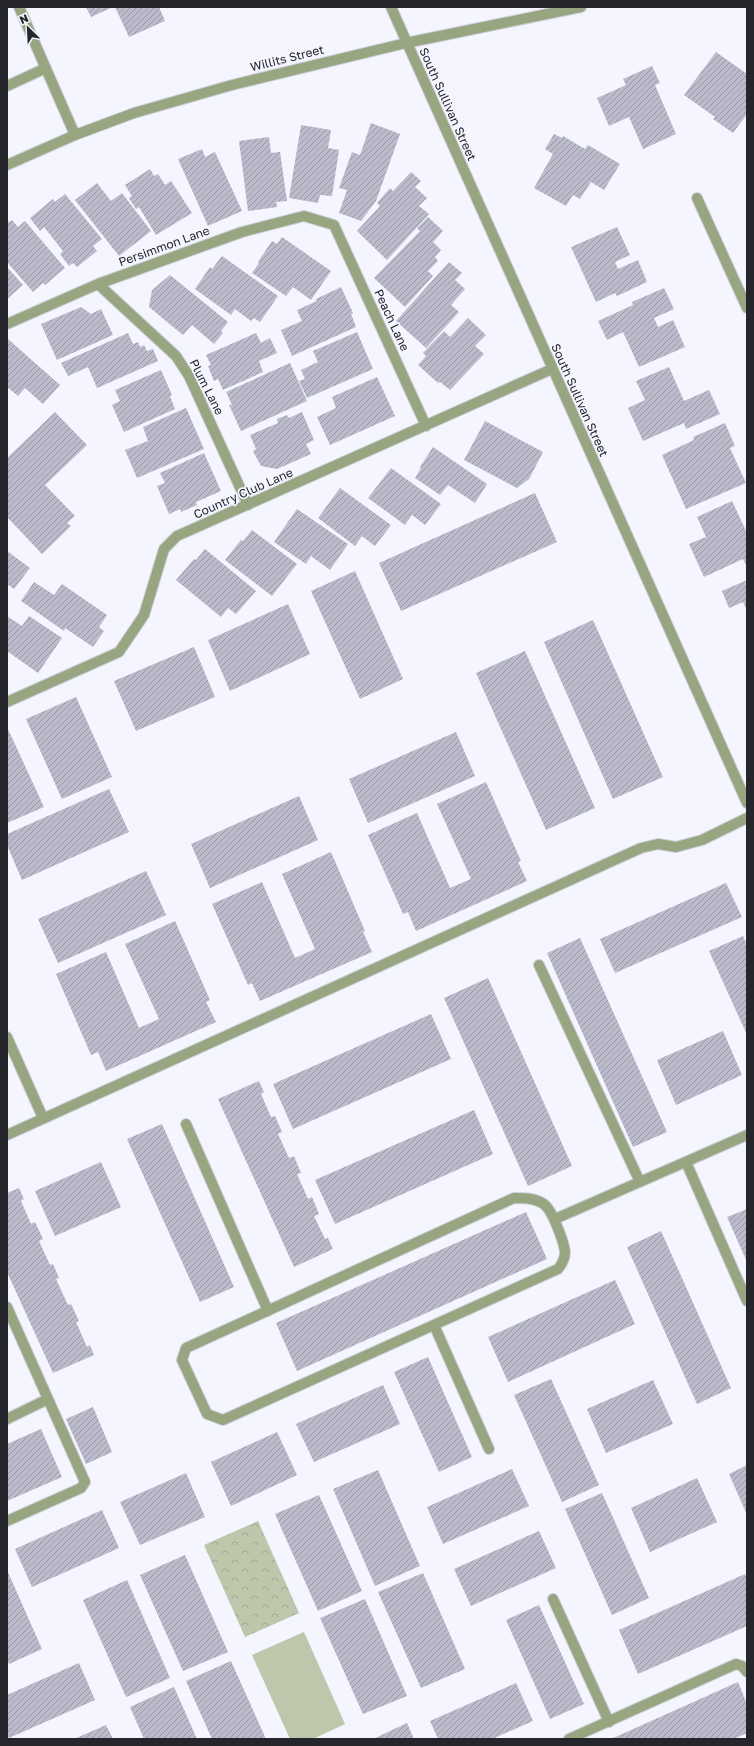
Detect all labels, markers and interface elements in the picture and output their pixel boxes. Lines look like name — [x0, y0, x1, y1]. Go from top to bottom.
north arrow — [8, 8, 48, 48]
text: N — [17, 11, 30, 26]
street label: Willits Street — [249, 42, 326, 74]
street label: South Sullivan Street — [416, 45, 480, 163]
street label: Persimmon Lane — [116, 223, 212, 269]
street label: Peach Lane — [371, 287, 413, 353]
street label: South Sullivan Street — [548, 341, 612, 459]
street label: Plum Lane — [187, 357, 227, 417]
street label: Country Club Lane — [191, 464, 295, 522]

